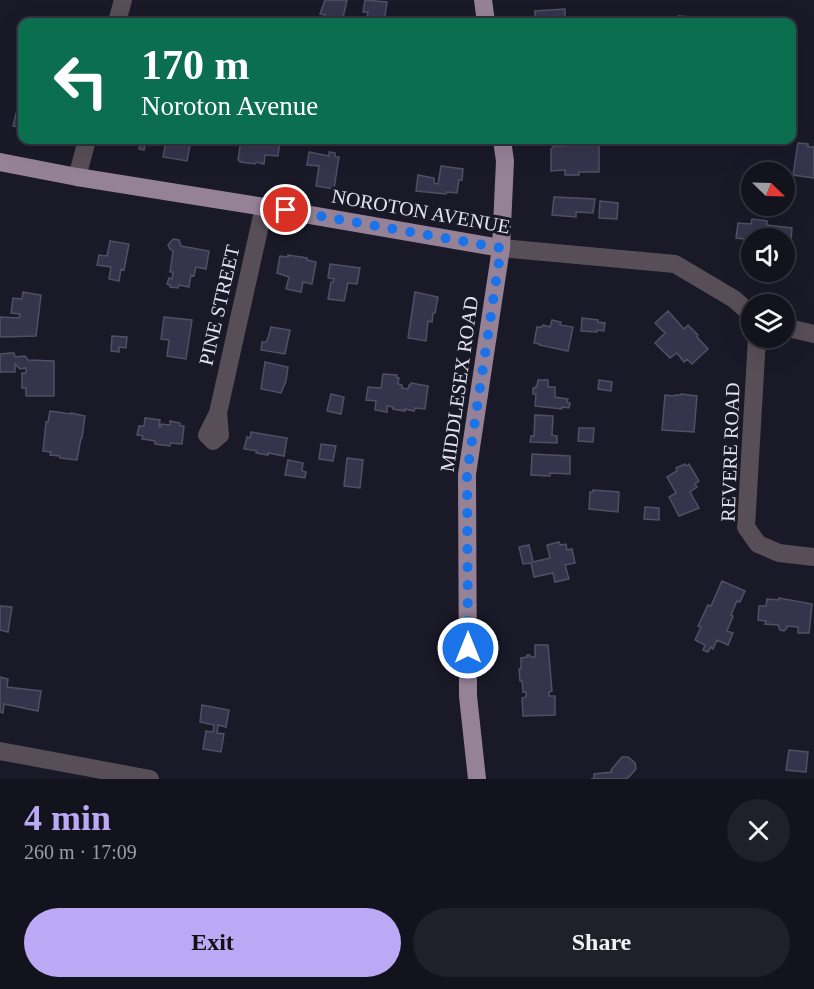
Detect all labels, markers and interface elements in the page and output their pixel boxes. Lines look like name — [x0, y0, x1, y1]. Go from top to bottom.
icon: left — [42, 42, 120, 120]
text: 170 m — [141, 42, 250, 88]
text: Noroton Avenue — [141, 91, 318, 121]
north arrow — [741, 162, 795, 216]
map controls — [741, 162, 795, 348]
pin — [260, 184, 311, 235]
street label: NOROTON AVENUE — [330, 184, 512, 238]
icon: arrive — [269, 193, 302, 226]
button: sound — [741, 228, 795, 282]
street label: PINE STREET — [194, 243, 244, 367]
button: layers — [741, 294, 795, 348]
street label: MIDDLESEX ROAD — [436, 295, 482, 473]
street label: REVERE ROAD — [717, 382, 743, 522]
position arrow — [436, 616, 500, 680]
text: 4 min — [24, 798, 111, 838]
button: close — [727, 799, 790, 862]
text: 260 m · 17:09 — [24, 841, 137, 863]
button: Exit — [24, 908, 401, 977]
button: Share — [413, 908, 790, 977]

